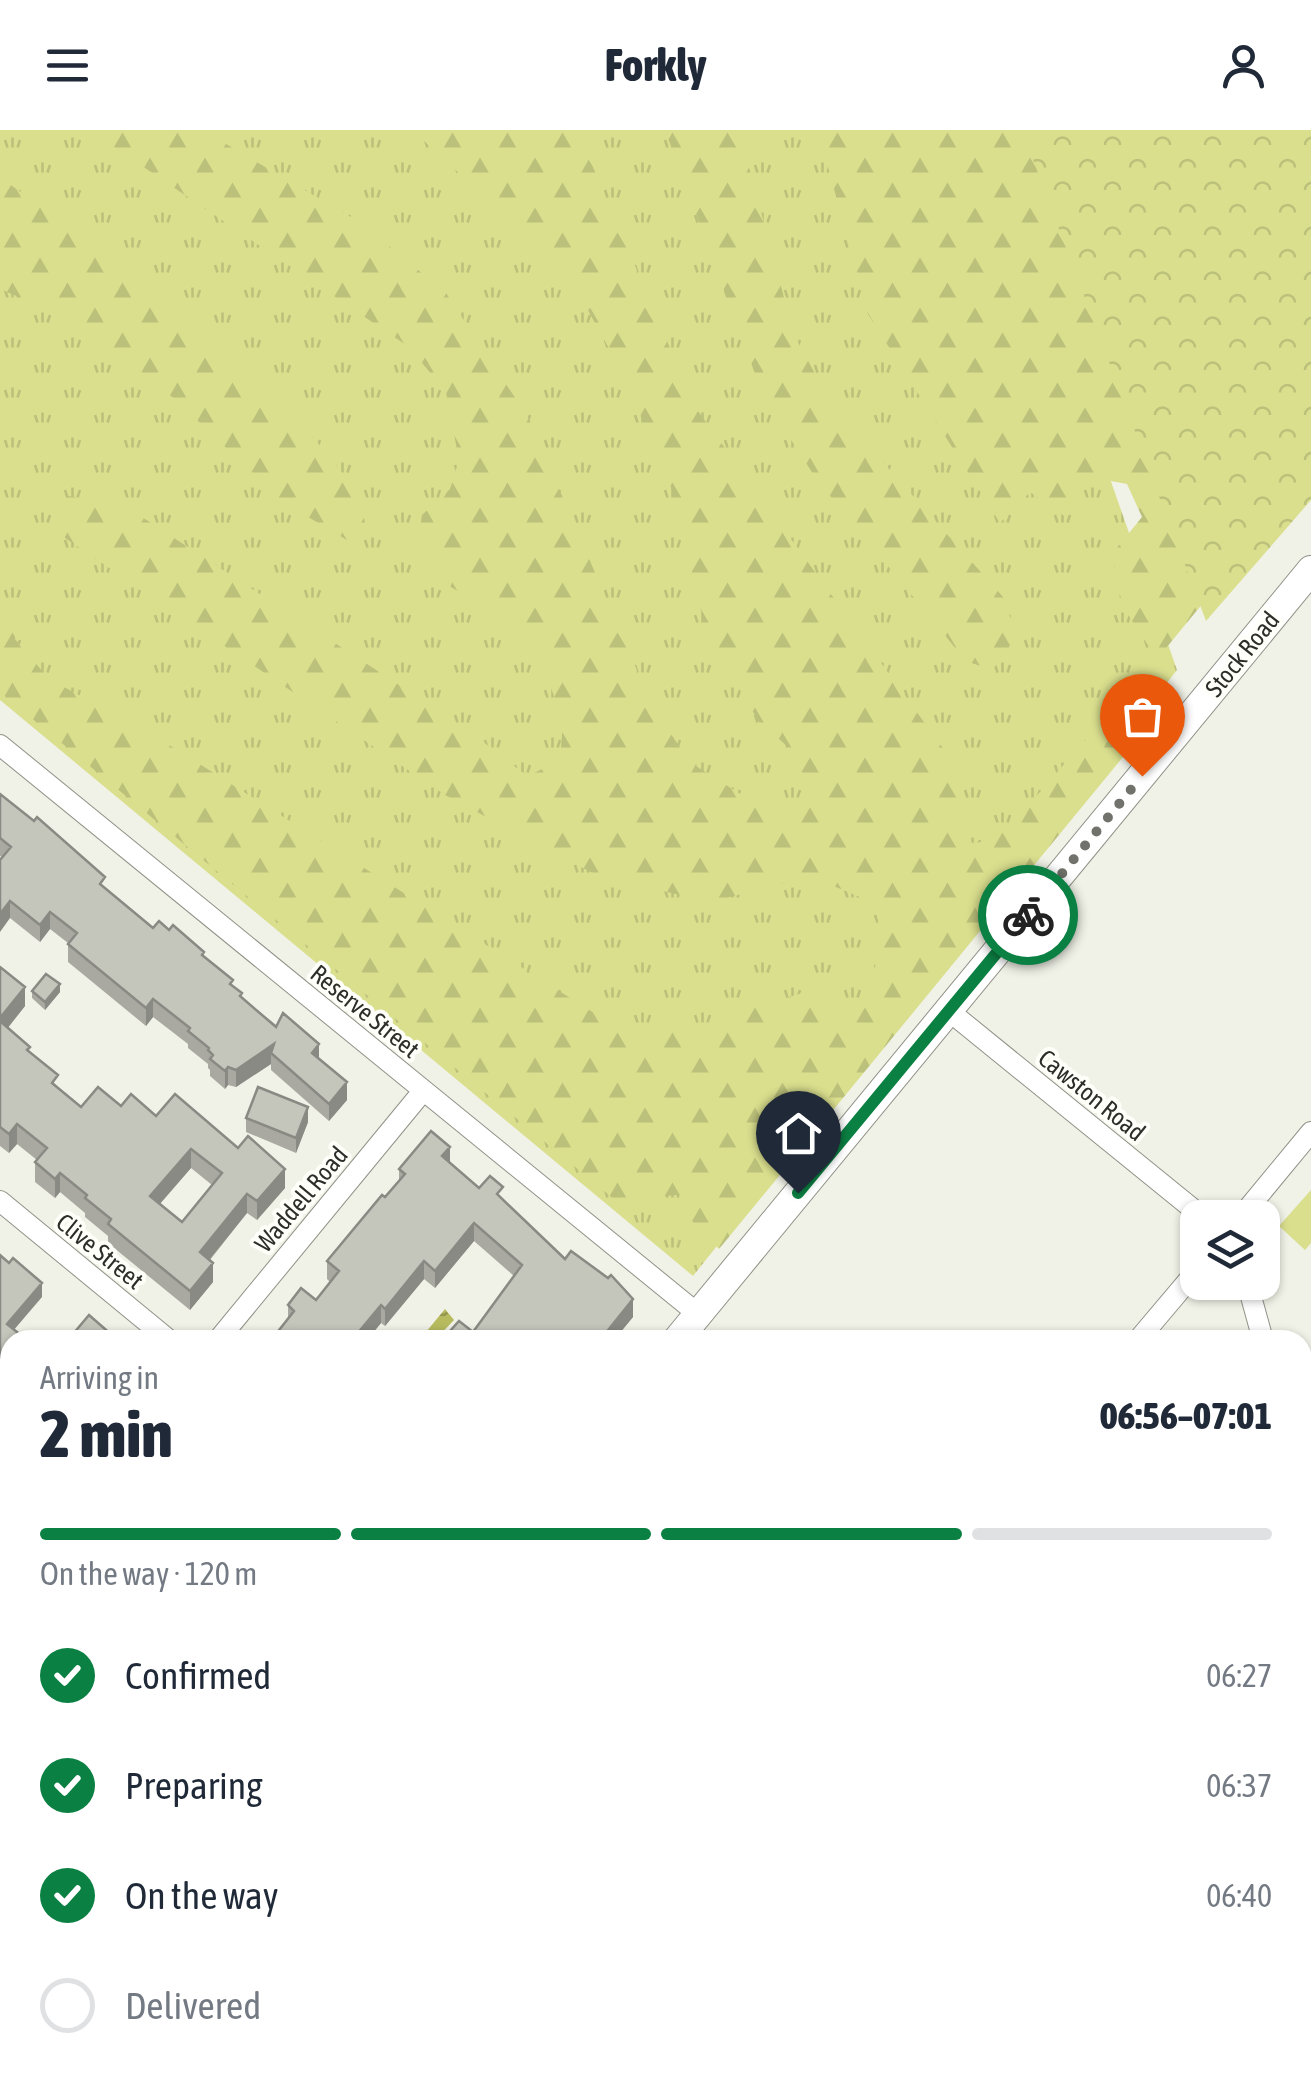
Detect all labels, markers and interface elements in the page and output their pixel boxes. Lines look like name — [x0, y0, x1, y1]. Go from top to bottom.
icon: menu — [40, 38, 95, 93]
icon: person — [1216, 38, 1271, 93]
text: Forkly — [605, 39, 706, 91]
street label: Stock Road — [1199, 606, 1285, 702]
pin — [1100, 674, 1185, 777]
icon: bag — [1115, 689, 1170, 744]
courier — [978, 865, 1078, 965]
icon: bike — [1001, 888, 1056, 943]
street label: Reserve Street — [305, 959, 425, 1063]
street label: Cawston Road — [1033, 1044, 1151, 1146]
pin — [756, 1091, 841, 1194]
icon: home — [771, 1106, 826, 1161]
street label: Waddell Road — [249, 1141, 353, 1257]
map controls — [1180, 1200, 1280, 1300]
button: layers — [1180, 1200, 1280, 1300]
street label: Clive Street — [51, 1208, 149, 1294]
text: Arriving in — [40, 1359, 159, 1396]
text: 06:56–07:01 — [1100, 1394, 1272, 1437]
text: 2 min — [40, 1396, 173, 1471]
text: On the way · 120 m — [40, 1555, 257, 1592]
icon: check — [40, 1648, 95, 1703]
text: Confirmed — [125, 1654, 271, 1697]
text: 06:27 — [1206, 1657, 1272, 1694]
icon: check — [40, 1758, 95, 1813]
text: Preparing — [125, 1764, 263, 1807]
text: 06:37 — [1206, 1767, 1272, 1804]
icon: check — [40, 1868, 95, 1923]
text: On the way — [125, 1874, 278, 1917]
text: 06:40 — [1206, 1877, 1272, 1914]
text: Delivered — [125, 1984, 261, 2027]

